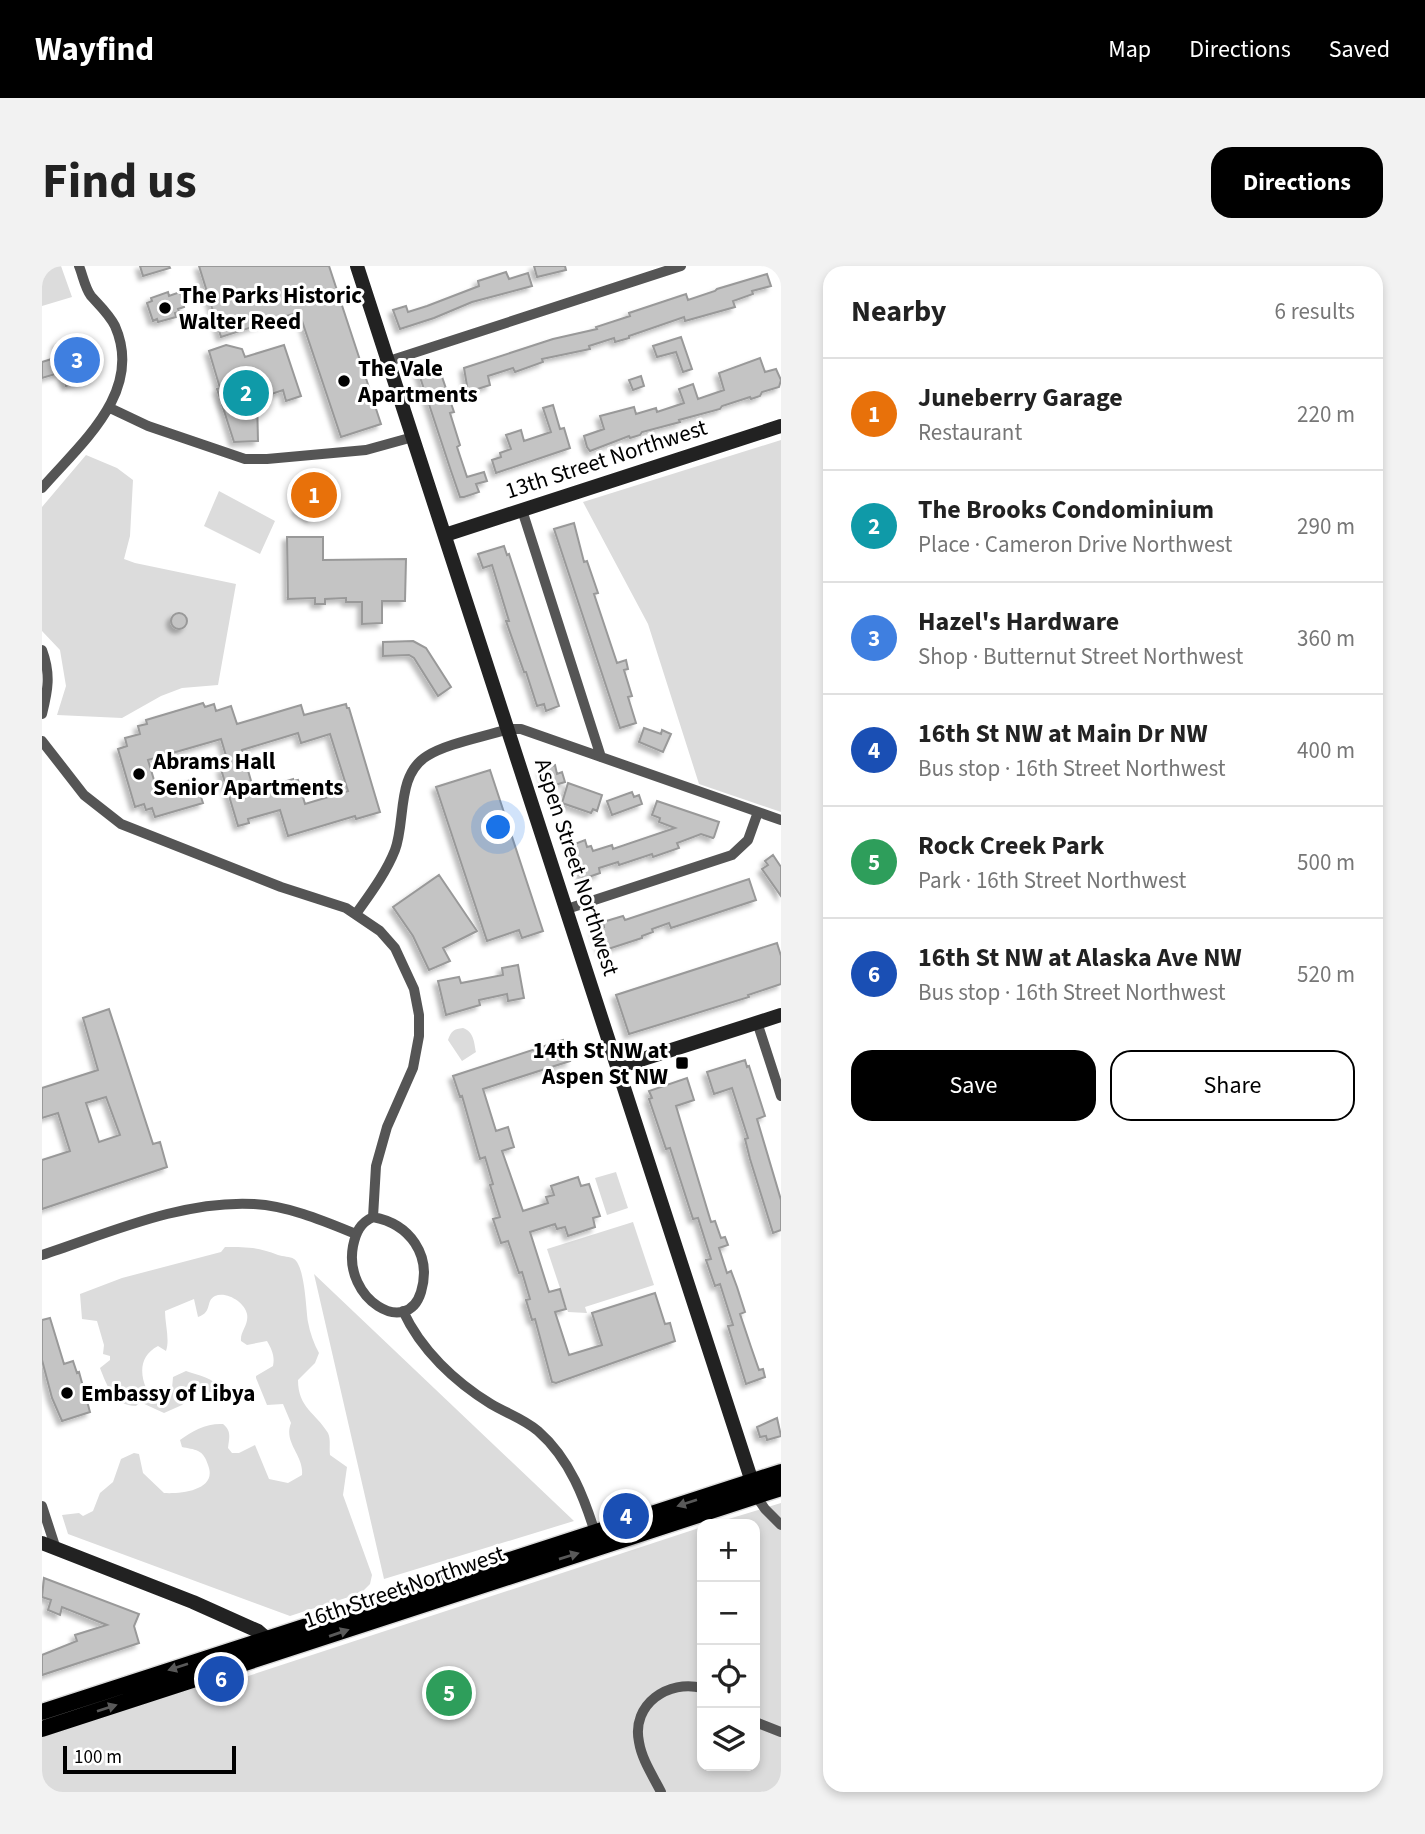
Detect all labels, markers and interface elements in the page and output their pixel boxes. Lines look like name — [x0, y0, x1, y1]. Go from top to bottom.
text: Wayfind — [35, 26, 154, 73]
text: Map — [1108, 32, 1151, 67]
text: Directions — [1189, 32, 1291, 67]
text: Saved — [1329, 32, 1390, 67]
text: Find us — [42, 147, 197, 217]
button: Directions — [1211, 147, 1383, 218]
place label: The Parks Historic Walter Reed — [179, 279, 362, 338]
text: Nearby — [851, 290, 946, 333]
text: 6 results — [1275, 295, 1355, 328]
marker: The Parks Historic Walter Reed — [157, 300, 173, 316]
pin: 3 — [54, 334, 100, 386]
place label: The Vale Apartments — [357, 352, 478, 411]
pin: 2 — [223, 367, 269, 419]
marker: The Vale Apartments — [336, 373, 352, 389]
text: Juneberry Garage — [918, 379, 1123, 416]
text: 1 — [868, 398, 880, 431]
text: 220 m — [1297, 398, 1355, 431]
street label: 13th Street Northwest — [501, 411, 711, 507]
text: Restaurant — [918, 416, 1022, 449]
pin: 1 — [291, 469, 337, 521]
text: The Brooks Condominium — [918, 491, 1214, 528]
text: 2 — [868, 510, 880, 543]
text: 290 m — [1297, 510, 1355, 543]
text: Place · Cameron Drive Northwest — [918, 528, 1232, 561]
text: Hazel's Hardware — [918, 603, 1119, 640]
text: 3 — [868, 622, 880, 655]
text: 360 m — [1297, 622, 1355, 655]
text: Shop · Butternut Street Northwest — [918, 640, 1243, 673]
text: 16th St NW at Main Dr NW — [918, 715, 1208, 752]
text: 4 — [868, 734, 880, 767]
text: 400 m — [1297, 734, 1355, 767]
place label: Abrams Hall Senior Apartments — [152, 745, 343, 804]
text: Bus stop · 16th Street Northwest — [918, 752, 1225, 785]
street label: Aspen Street Northwest — [526, 754, 628, 980]
marker: Abrams Hall Senior Apartments — [131, 766, 147, 782]
your location — [481, 810, 515, 844]
text: Rock Creek Park — [918, 827, 1104, 864]
text: 5 — [868, 846, 880, 879]
text: 500 m — [1297, 846, 1355, 879]
text: Park · 16th Street Northwest — [918, 864, 1186, 897]
text: 16th St NW at Alaska Ave NW — [918, 939, 1242, 976]
text: 6 — [868, 958, 880, 991]
text: 520 m — [1297, 958, 1355, 991]
text: Bus stop · 16th Street Northwest — [918, 976, 1225, 1009]
place label: 14th St NW at Aspen St NW — [533, 1034, 668, 1093]
button: Save — [851, 1050, 1096, 1121]
button: Share — [1110, 1050, 1355, 1121]
marker: 14th St NW at Aspen St NW — [674, 1055, 690, 1071]
place label: Embassy of Libya — [81, 1377, 255, 1410]
marker: Embassy of Libya — [59, 1385, 75, 1401]
pin: 4 — [603, 1490, 649, 1542]
one-way arrow — [676, 1498, 697, 1509]
map controls — [697, 1519, 760, 1771]
button: + — [697, 1519, 760, 1582]
street label: 16th Street Northwest — [299, 1537, 509, 1637]
one-way arrow — [558, 1551, 579, 1561]
button: − — [697, 1582, 760, 1645]
one-way arrow — [329, 1627, 350, 1638]
button: locate — [697, 1645, 760, 1708]
pin: 6 — [198, 1653, 244, 1705]
one-way arrow — [168, 1662, 189, 1673]
pin: 5 — [426, 1667, 472, 1719]
one-way arrow — [97, 1703, 118, 1713]
button: layers — [697, 1708, 760, 1771]
scale bar — [63, 1743, 236, 1775]
text: 100 m — [74, 1744, 122, 1771]

